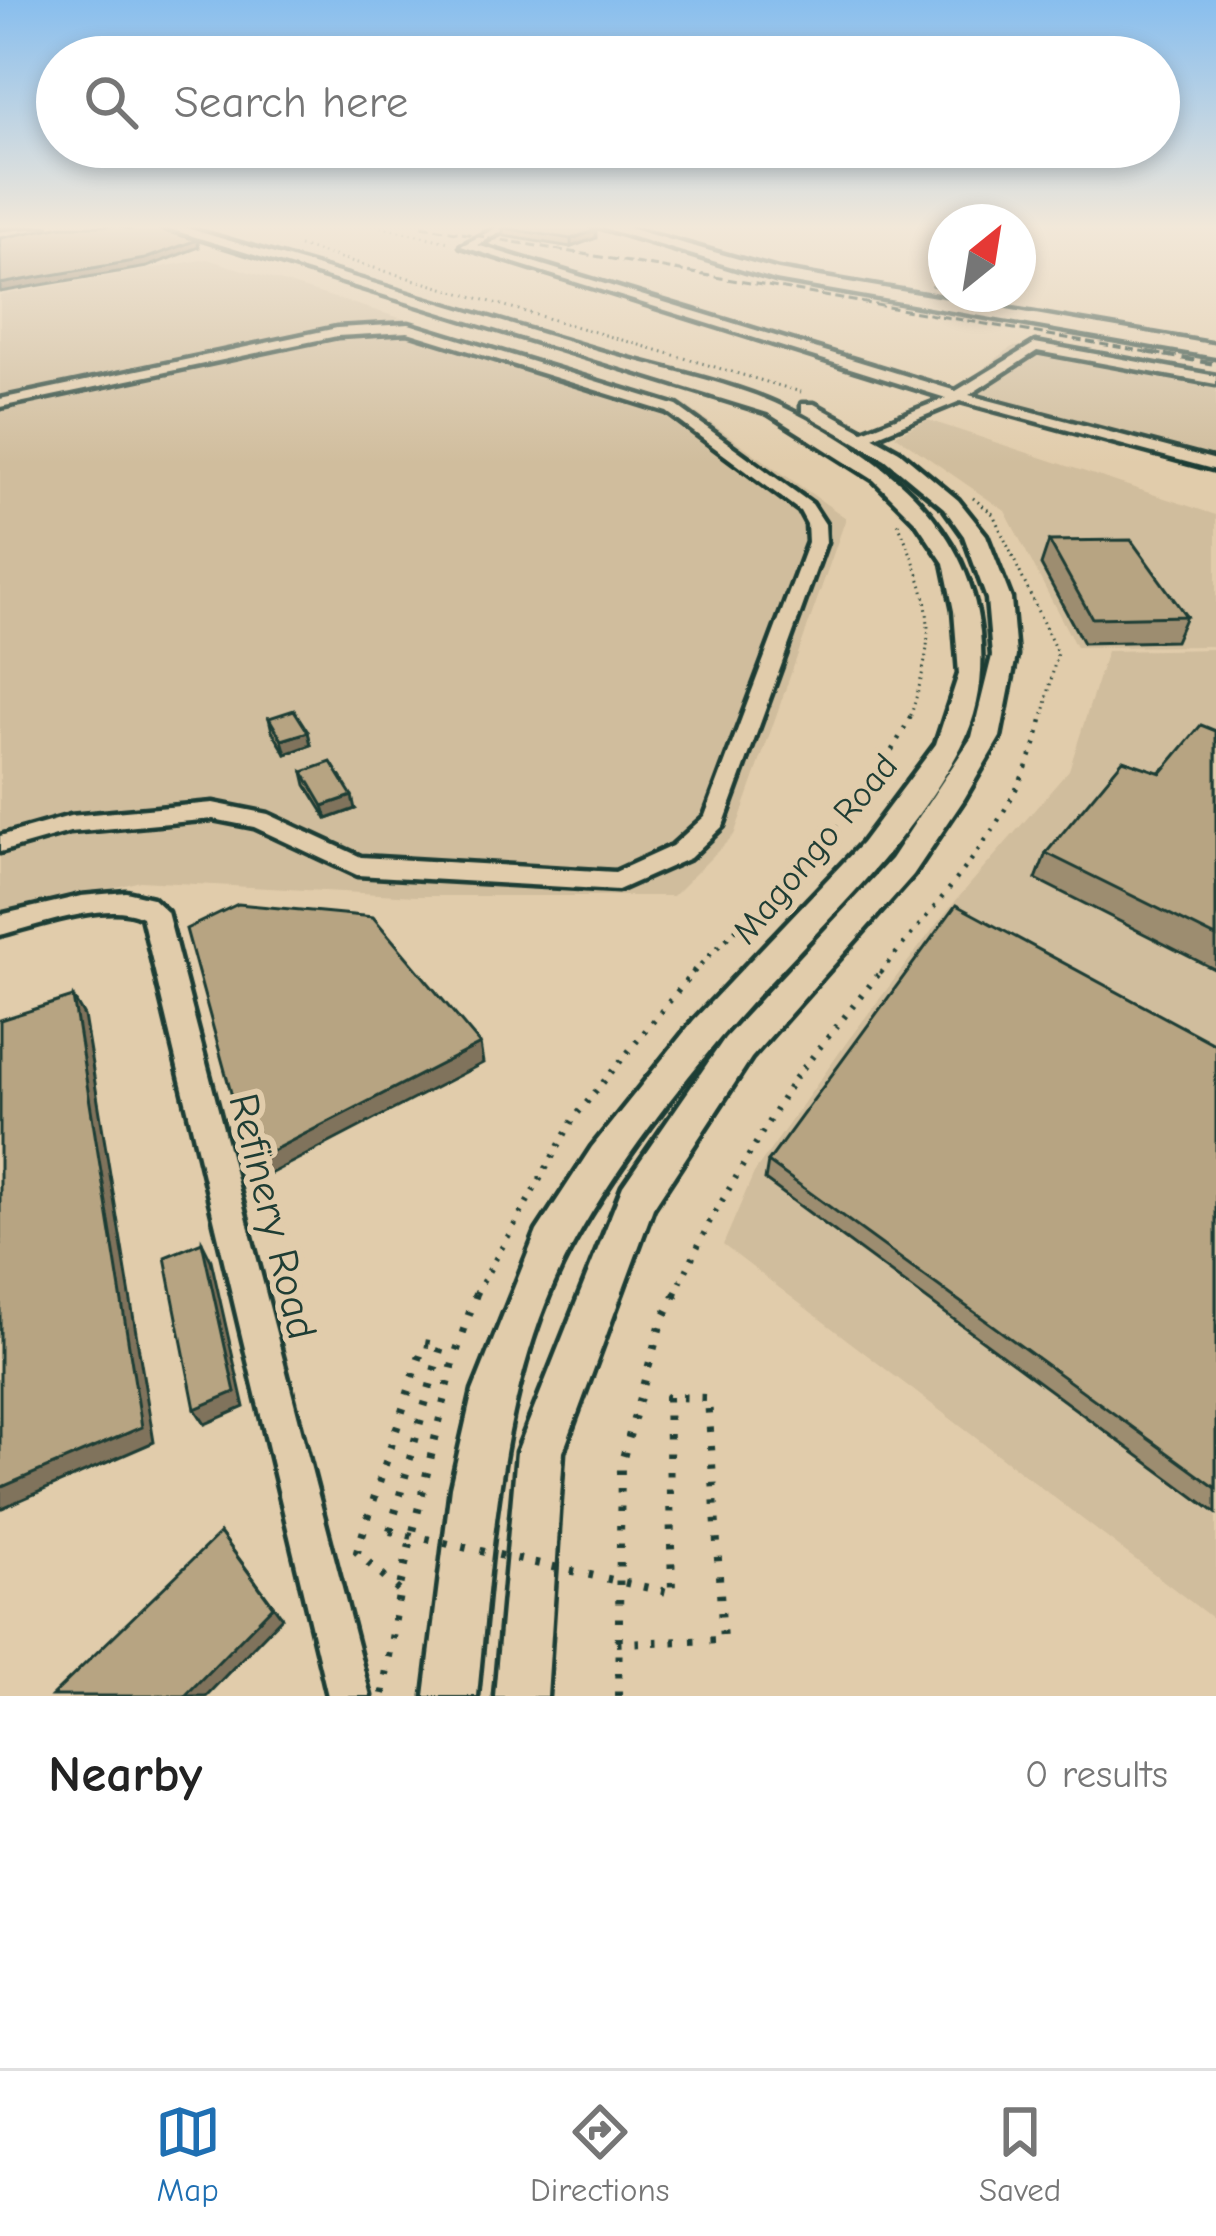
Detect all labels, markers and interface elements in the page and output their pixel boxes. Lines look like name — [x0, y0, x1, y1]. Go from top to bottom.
search box — [36, 36, 1180, 168]
icon: search — [78, 69, 144, 135]
text: Search here — [174, 76, 408, 128]
north arrow — [928, 204, 1036, 312]
street label: Magongo Road — [724, 746, 906, 952]
street label: Refinery Road — [218, 1089, 327, 1344]
text: Nearby — [48, 1745, 202, 1804]
text: 0 results — [1025, 1752, 1168, 1797]
tab: Map — [155, 2099, 221, 2209]
tab: Directions — [530, 2099, 670, 2209]
tab: Saved — [979, 2099, 1061, 2209]

